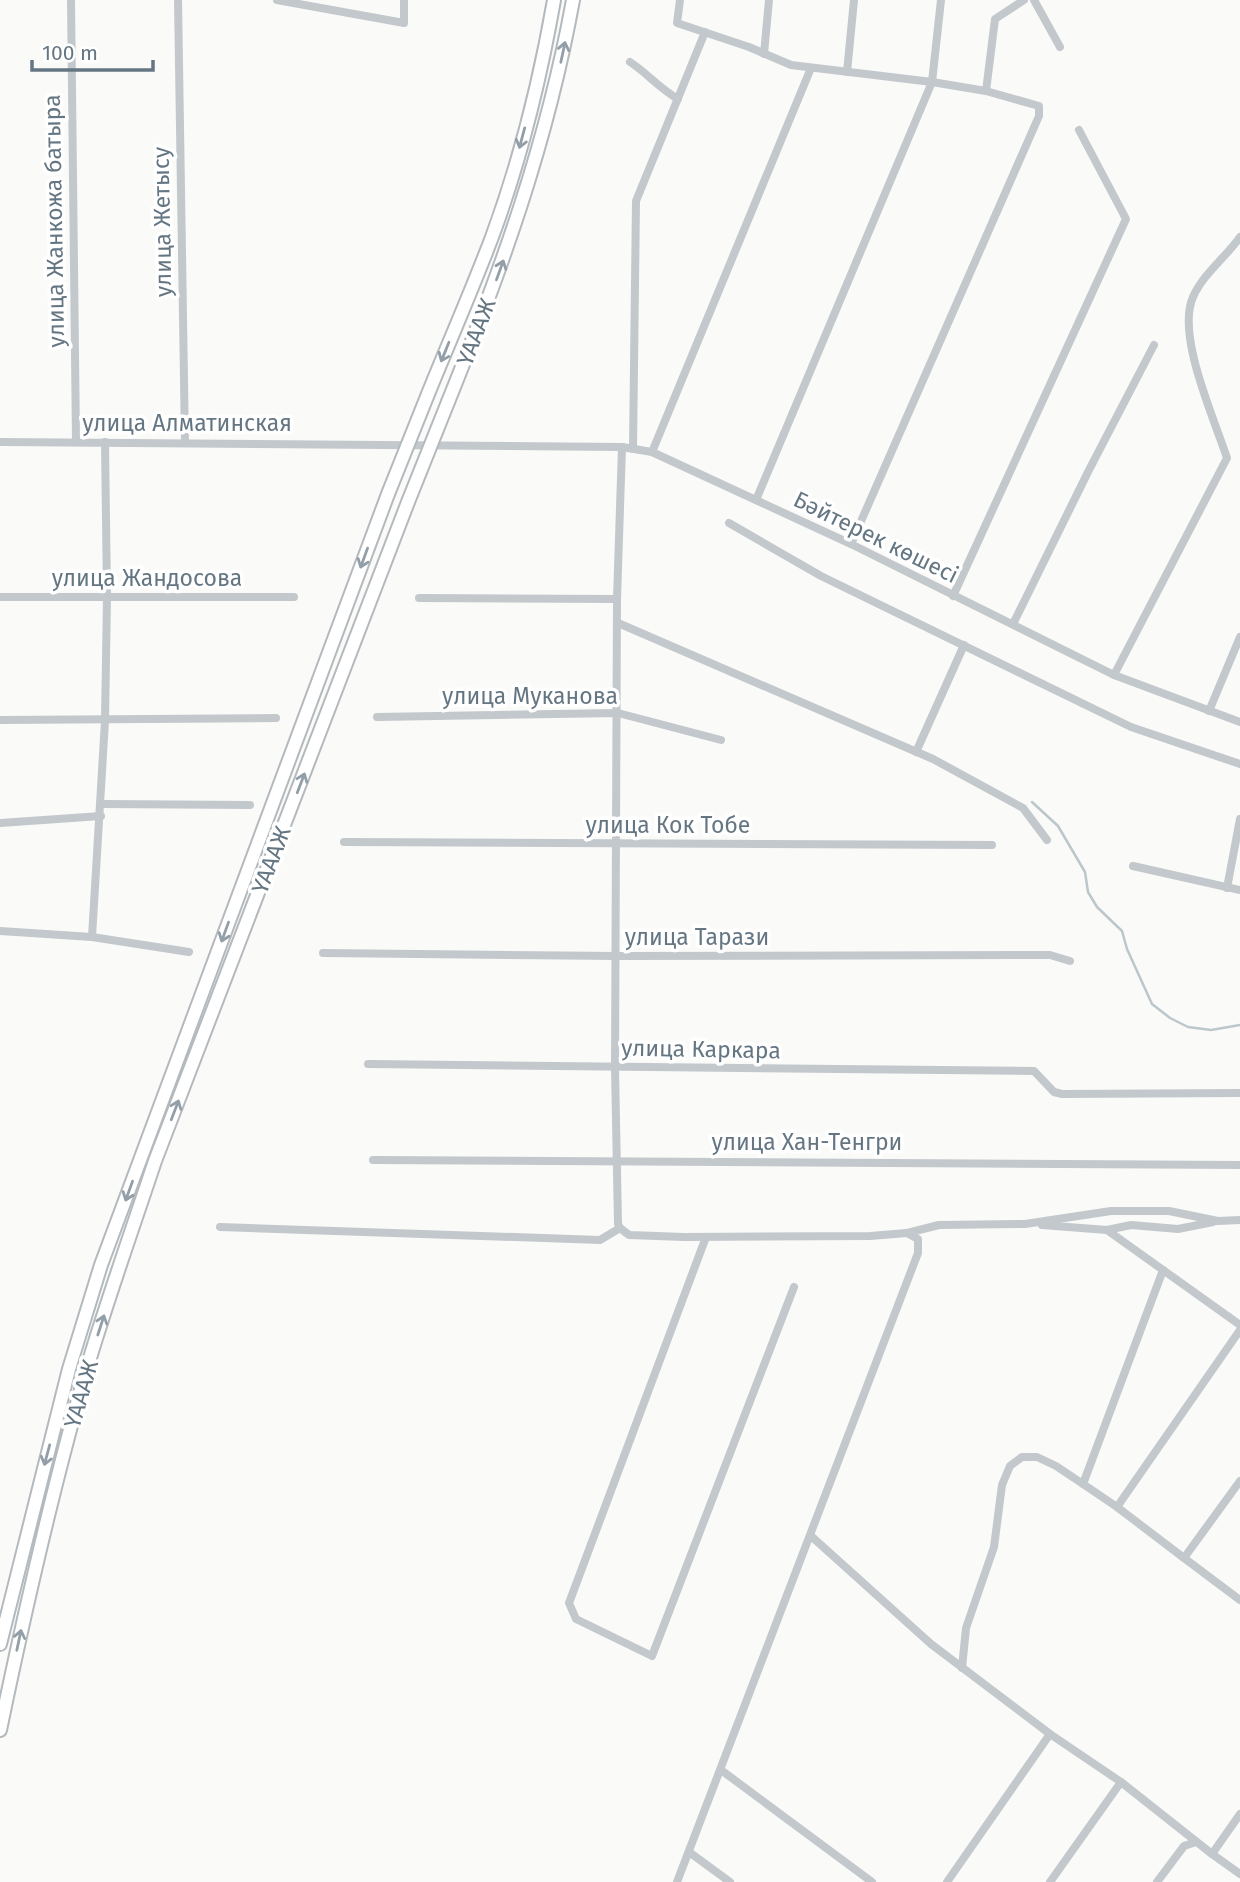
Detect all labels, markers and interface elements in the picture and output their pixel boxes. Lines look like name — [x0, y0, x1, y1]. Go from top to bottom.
scale bar — [32, 28, 152, 72]
text: 100 m — [42, 40, 98, 66]
one-way arrow — [557, 41, 571, 64]
street label: улица Жанкожа батыра — [38, 94, 70, 348]
one-way arrow — [515, 127, 528, 149]
street label: улица Жетысу — [147, 146, 177, 297]
one-way arrow — [494, 259, 507, 281]
street label: ҮАААЖ — [450, 294, 502, 370]
one-way arrow — [438, 340, 451, 362]
street label: улица Алматинская — [82, 409, 292, 437]
street label: Бәйтерек көшесі — [789, 485, 963, 589]
one-way arrow — [357, 546, 369, 568]
street label: улица Жандосова — [52, 564, 242, 592]
street label: улица Муканова — [442, 682, 618, 710]
one-way arrow — [295, 773, 308, 795]
street label: улица Кок Тобе — [586, 811, 750, 839]
street label: ҮАААЖ — [245, 822, 297, 898]
one-way arrow — [218, 920, 230, 942]
street label: улица Тарази — [625, 923, 769, 951]
street label: улица Каркара — [621, 1034, 781, 1064]
one-way arrow — [170, 1099, 183, 1121]
street label: улица Хан-Тенгри — [712, 1128, 902, 1156]
one-way arrow — [122, 1179, 134, 1201]
one-way arrow — [95, 1314, 108, 1336]
street label: ҮАААЖ — [58, 1356, 104, 1431]
one-way arrow — [40, 1443, 53, 1466]
one-way arrow — [13, 1629, 27, 1652]

